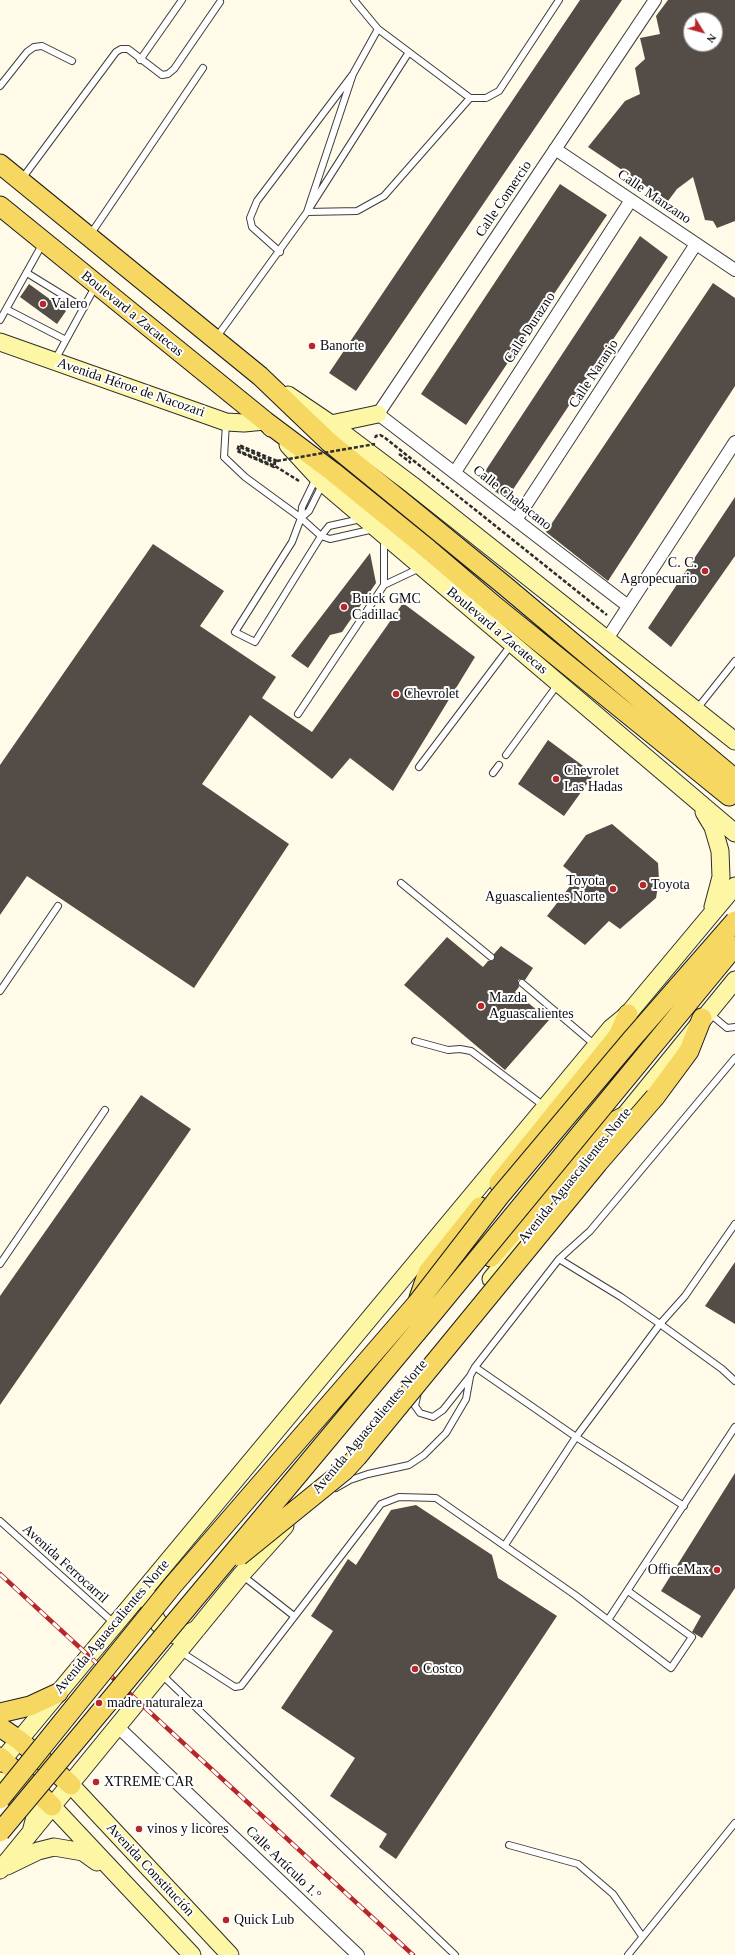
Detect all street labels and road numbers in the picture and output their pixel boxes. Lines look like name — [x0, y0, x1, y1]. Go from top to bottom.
street label: Calle Comercio — [472, 158, 536, 240]
street label: Calle Manzano — [614, 166, 694, 228]
street label: Boulevard a Zacatecas — [77, 268, 187, 360]
street label: Calle Durazno — [501, 289, 559, 367]
street label: Calle Naranjo — [566, 337, 622, 411]
street label: Avenida Héroe de Nacozari — [55, 355, 207, 421]
street label: Calle Chabacano — [469, 462, 555, 534]
street label: Boulevard a Zacatecas — [443, 584, 551, 678]
street label: Avenida Aguascalientes Norte — [515, 1105, 635, 1247]
street label: Avenida Aguascalientes Norte — [309, 1356, 431, 1498]
street label: Avenida Ferrocarril — [19, 1521, 111, 1607]
street label: Avenida Aguascalientes Norte — [51, 1556, 173, 1698]
street label: Avenida Constitución — [102, 1820, 198, 1920]
street label: Calle Artículo 1.º — [242, 1823, 324, 1903]

